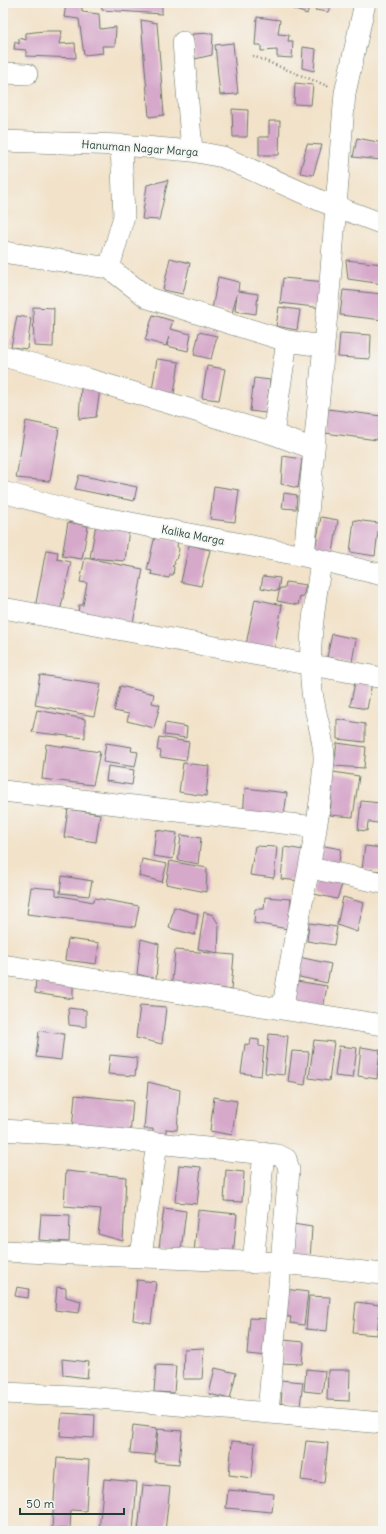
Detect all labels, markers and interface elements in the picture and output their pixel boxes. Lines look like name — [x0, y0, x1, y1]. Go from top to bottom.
street label: Hanuman Nagar Marga — [81, 137, 199, 159]
street label: Kalika Marga — [160, 522, 226, 548]
scale bar — [20, 1490, 124, 1516]
text: 50 m — [26, 1496, 55, 1511]

